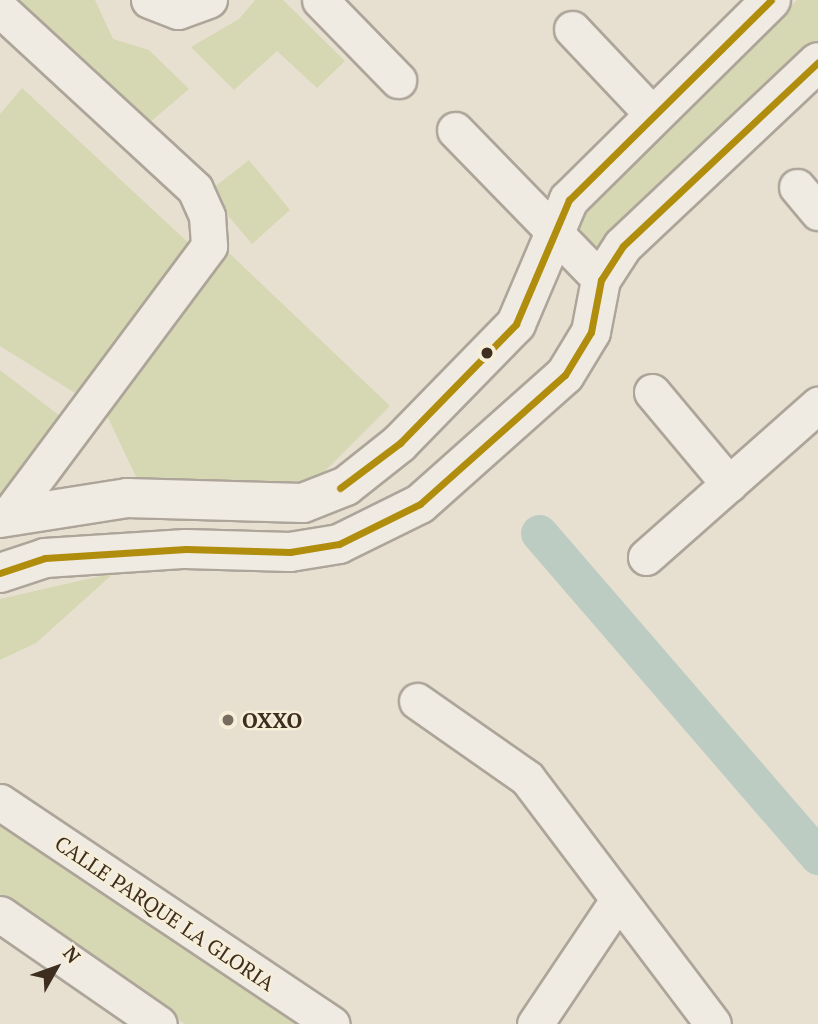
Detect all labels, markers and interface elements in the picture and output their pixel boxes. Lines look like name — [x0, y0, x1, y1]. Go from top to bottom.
unlabelled marker — [480, 346, 494, 360]
place label: OXXO — [242, 707, 302, 733]
marker: OXXO — [220, 712, 236, 728]
street label: CALLE PARQUE LA GLORIA — [50, 830, 280, 996]
north arrow — [21, 933, 91, 1003]
text: N — [58, 941, 87, 968]

